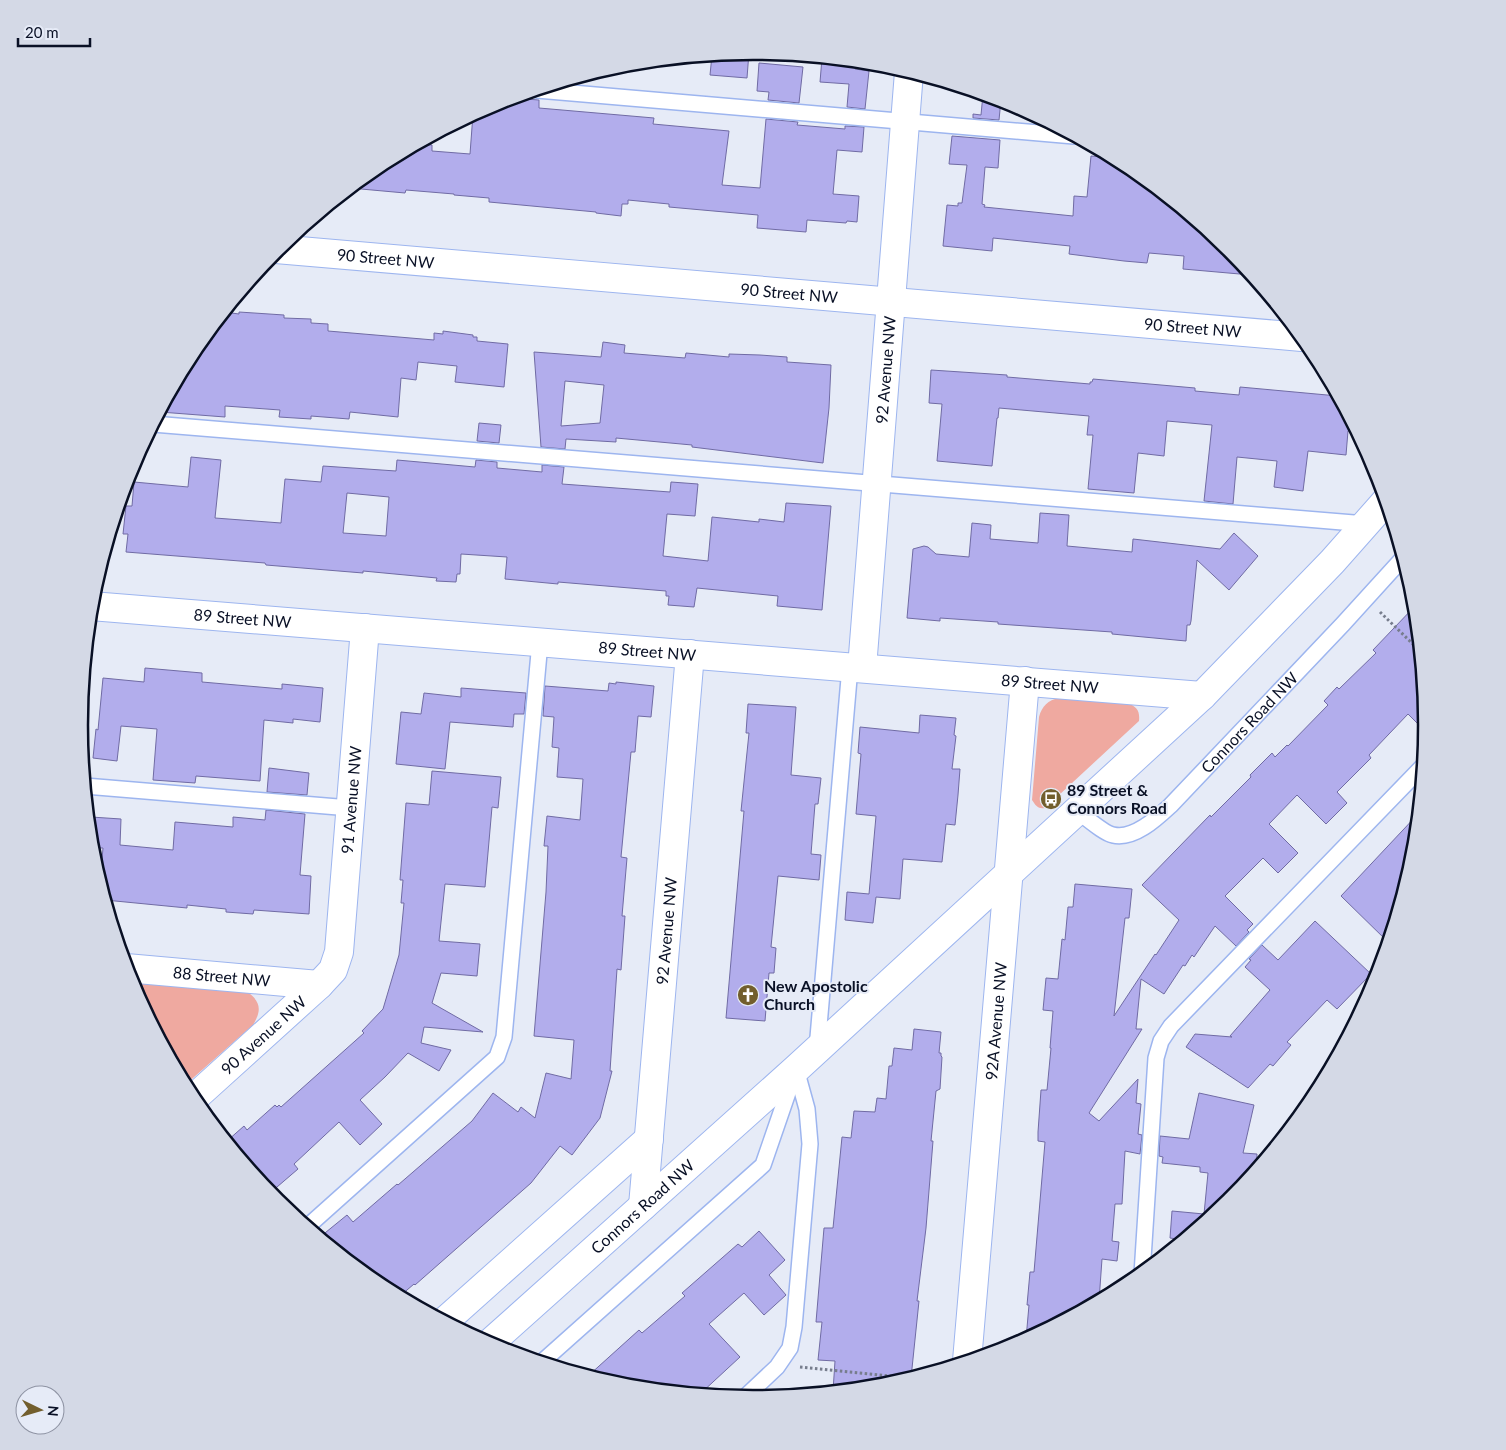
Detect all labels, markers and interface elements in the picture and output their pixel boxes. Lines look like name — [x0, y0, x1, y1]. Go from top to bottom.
scale bar — [18, 15, 90, 47]
text: 20 m — [25, 23, 59, 41]
street label: 90 Street NW — [336, 244, 436, 272]
street label: 90 Street NW — [740, 279, 839, 306]
street label: 90 Street NW — [1143, 313, 1243, 341]
street label: 92 Avenue NW — [871, 315, 899, 424]
street label: 89 Street NW — [193, 604, 292, 631]
street label: 89 Street NW — [598, 637, 697, 664]
street label: Connors Road NW — [1197, 668, 1302, 777]
street label: 89 Street NW — [1000, 670, 1100, 697]
street label: 91 Avenue NW — [337, 745, 365, 854]
place label: 89 Street & Connors Road — [1067, 780, 1167, 817]
bus stop icon: 89 Street & Connors Road — [1039, 787, 1063, 811]
street label: 92 Avenue NW — [652, 876, 680, 986]
street label: 92A Avenue NW — [981, 961, 1010, 1081]
street label: 88 Street NW — [172, 962, 272, 990]
place label: New Apostolic Church — [764, 976, 868, 1013]
church icon: New Apostolic Church — [736, 983, 760, 1007]
street label: 90 Avenue NW — [217, 991, 310, 1078]
street label: Connors Road NW — [587, 1155, 698, 1257]
north arrow — [15, 1385, 65, 1435]
text: N — [45, 1405, 62, 1417]

